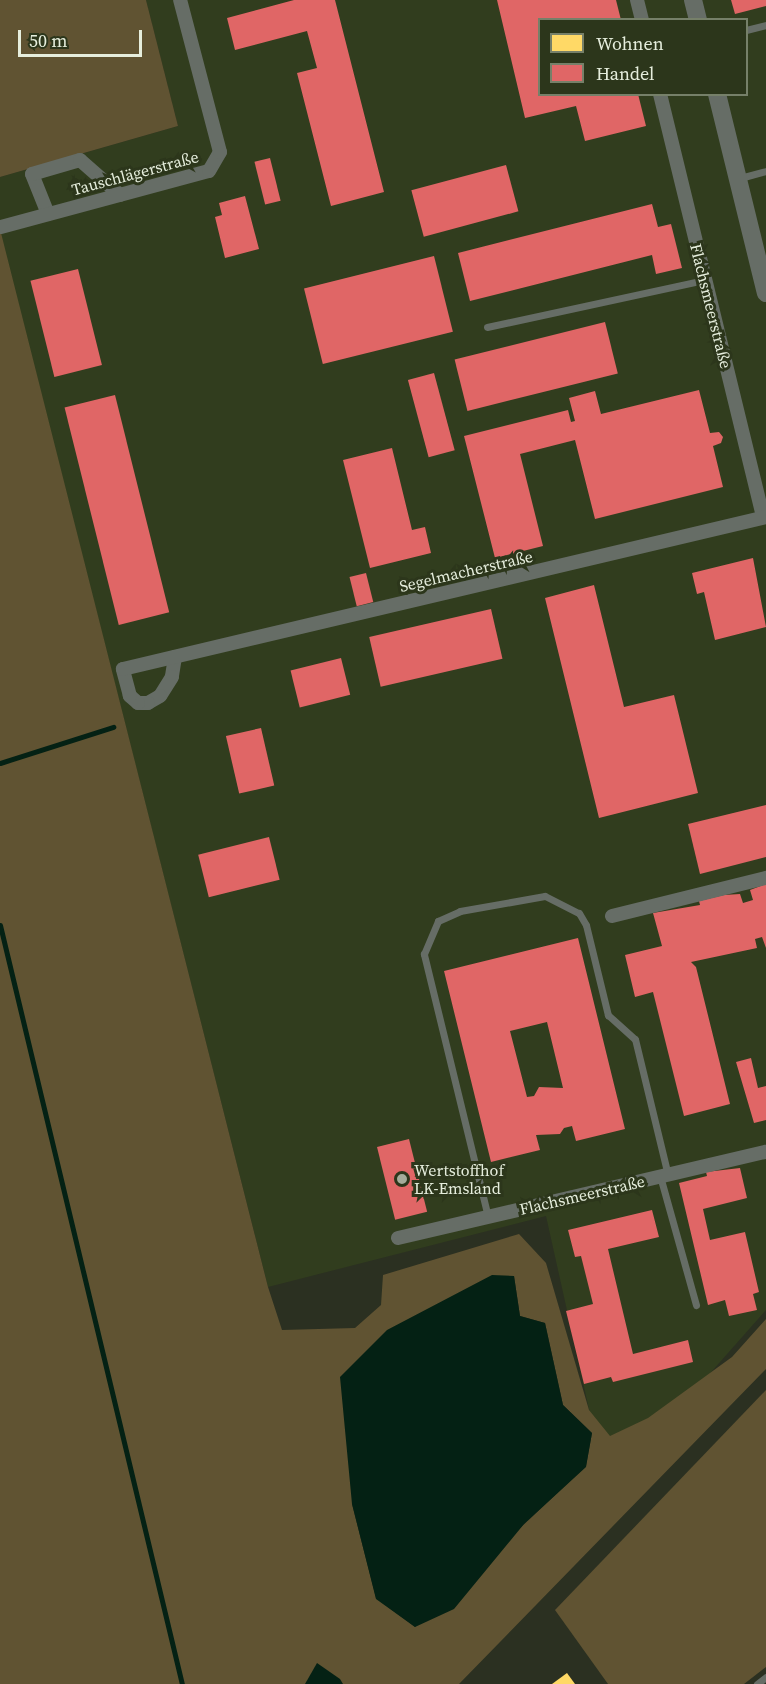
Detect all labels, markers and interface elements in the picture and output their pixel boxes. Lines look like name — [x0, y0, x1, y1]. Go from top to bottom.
scale bar — [21, 18, 146, 56]
legend — [538, 18, 748, 96]
text: 50 m — [29, 28, 67, 53]
text: Wohnen — [596, 31, 664, 56]
text: Handel — [596, 61, 654, 86]
street label: Tauschlägerstraße — [69, 147, 201, 199]
street label: Flachsmeerstraße — [686, 242, 736, 370]
street label: Segelmacherstraße — [397, 546, 535, 596]
place label: Wertstoffhof LK-Emsland — [414, 1160, 504, 1198]
street label: Flachsmeerstraße — [517, 1171, 647, 1219]
marker: Wertstoffhof LK-Emsland — [395, 1172, 409, 1186]

